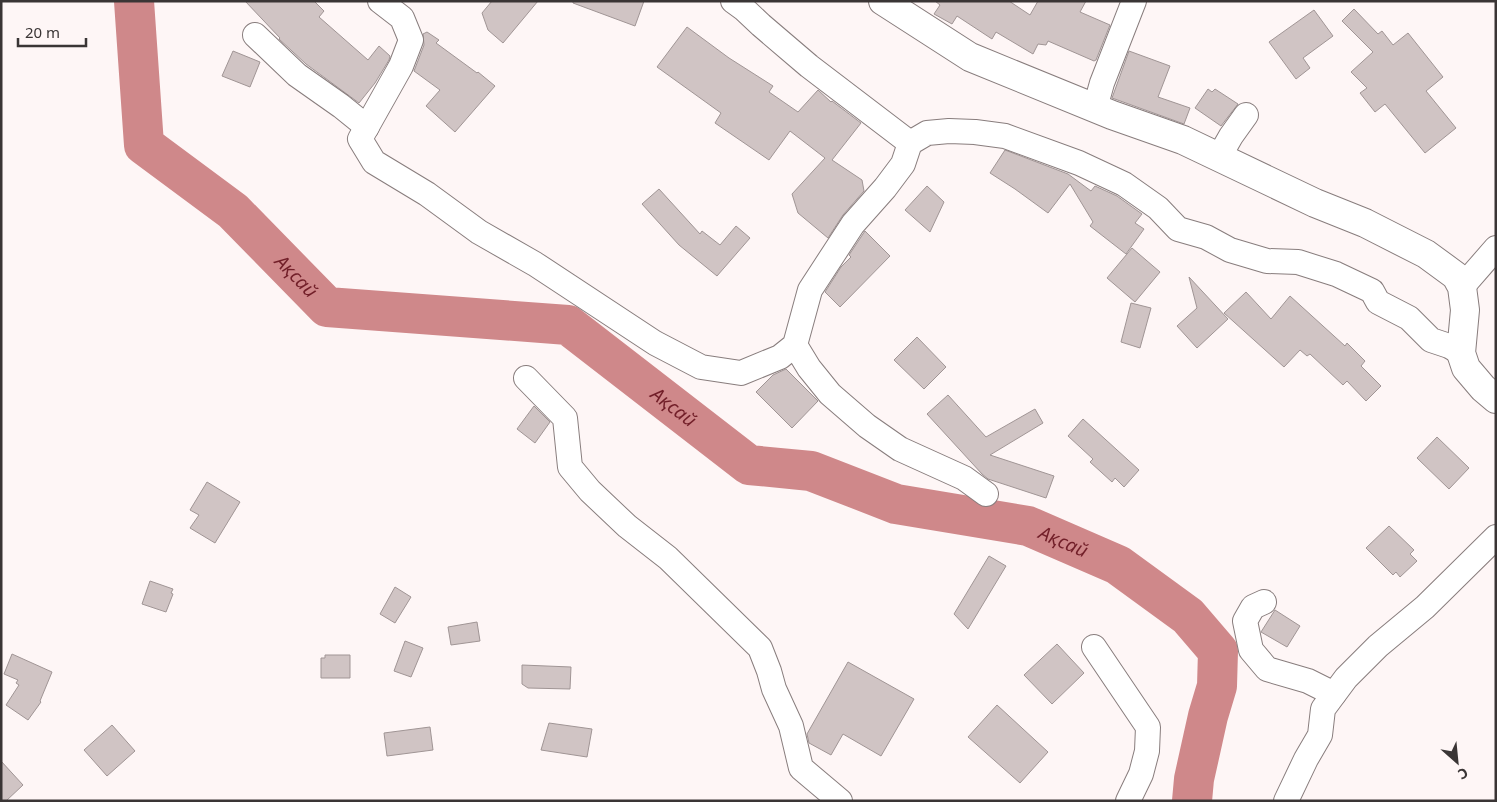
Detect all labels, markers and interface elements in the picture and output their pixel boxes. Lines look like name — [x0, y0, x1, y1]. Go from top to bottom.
scale bar — [18, 15, 85, 47]
text: 20 m — [25, 22, 60, 42]
water label: Ақсай — [268, 247, 324, 303]
water label: Ақсай — [644, 380, 702, 433]
water label: Ақсай — [1033, 519, 1092, 564]
north arrow — [1432, 737, 1482, 787]
text: С — [1455, 764, 1471, 785]

